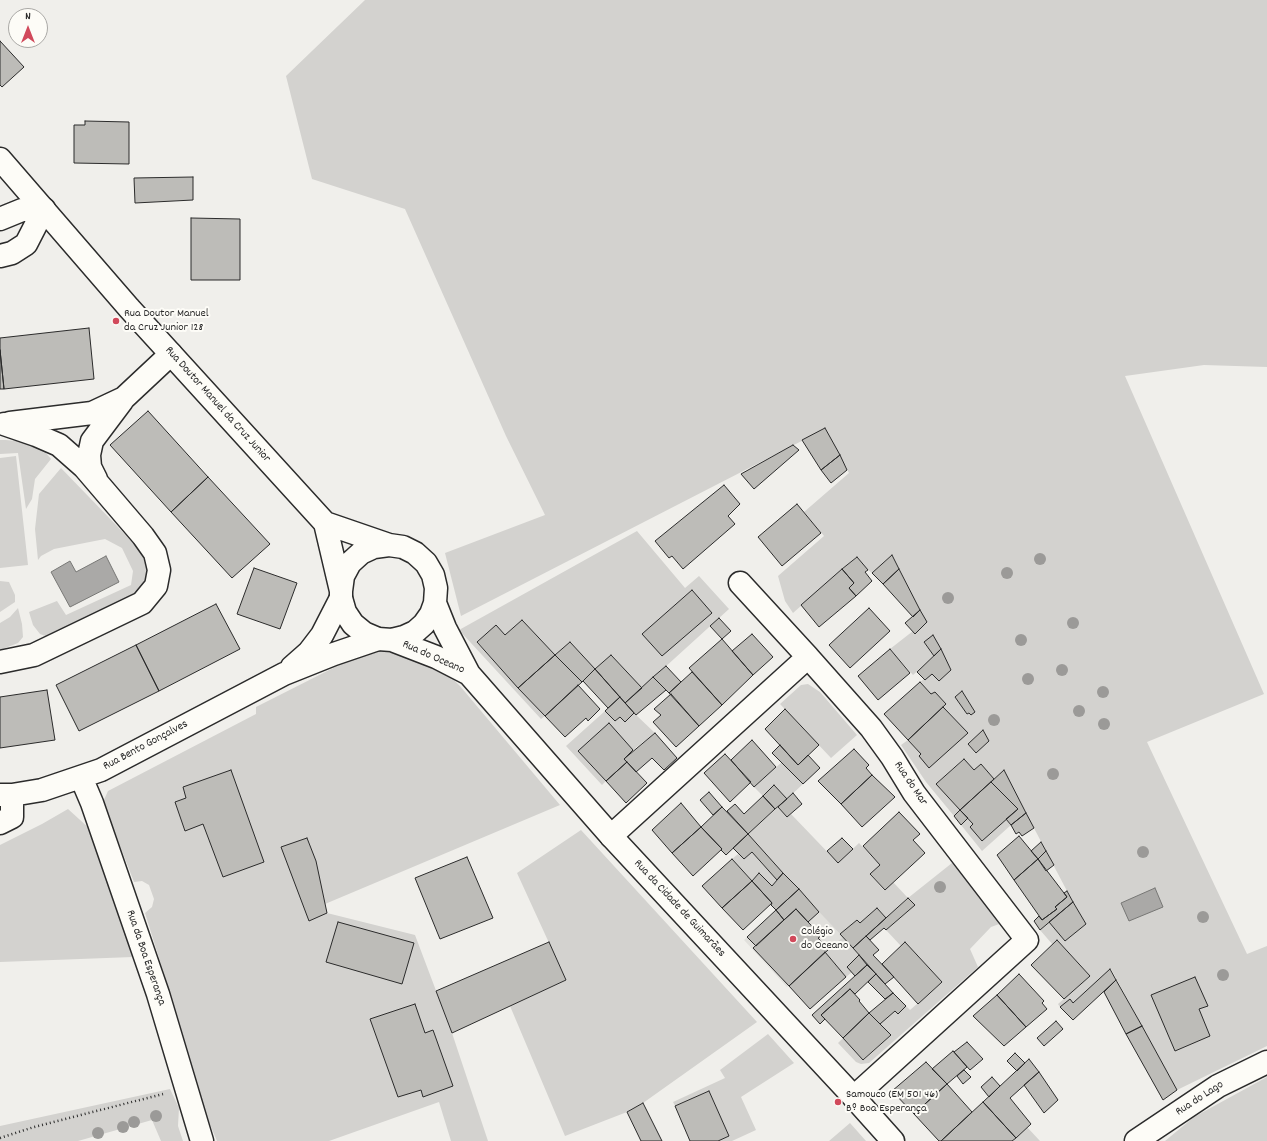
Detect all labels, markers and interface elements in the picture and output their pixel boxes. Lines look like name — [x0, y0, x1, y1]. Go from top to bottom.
north arrow — [8, 8, 48, 48]
text: N — [25, 9, 31, 25]
place label: Rua Doutor Manuel da Cruz Junior 128 — [124, 307, 209, 335]
marker: Rua Doutor Manuel da Cruz Junior 128 — [111, 316, 121, 326]
street label: Rua Doutor Manuel da Cruz Junior — [161, 344, 273, 466]
street label: Rua do Oceano — [400, 638, 466, 678]
street label: Rua Bento Gonçalves — [101, 718, 191, 774]
street label: Rua do Mar — [890, 759, 930, 809]
street label: Rua da Cidade de Guimarães — [630, 857, 728, 961]
street label: Rua da Boa Esperança — [122, 908, 168, 1008]
place label: Colégio do Oceano — [801, 925, 848, 953]
marker: Colégio do Oceano — [788, 934, 798, 944]
street label: Rua do Lago — [1173, 1078, 1227, 1120]
place label: Samouco (EM 501 46) Bº Boa Esperança — [846, 1088, 938, 1116]
marker: Samouco (EM 501 46) Bº Boa Esperança — [833, 1097, 843, 1107]

